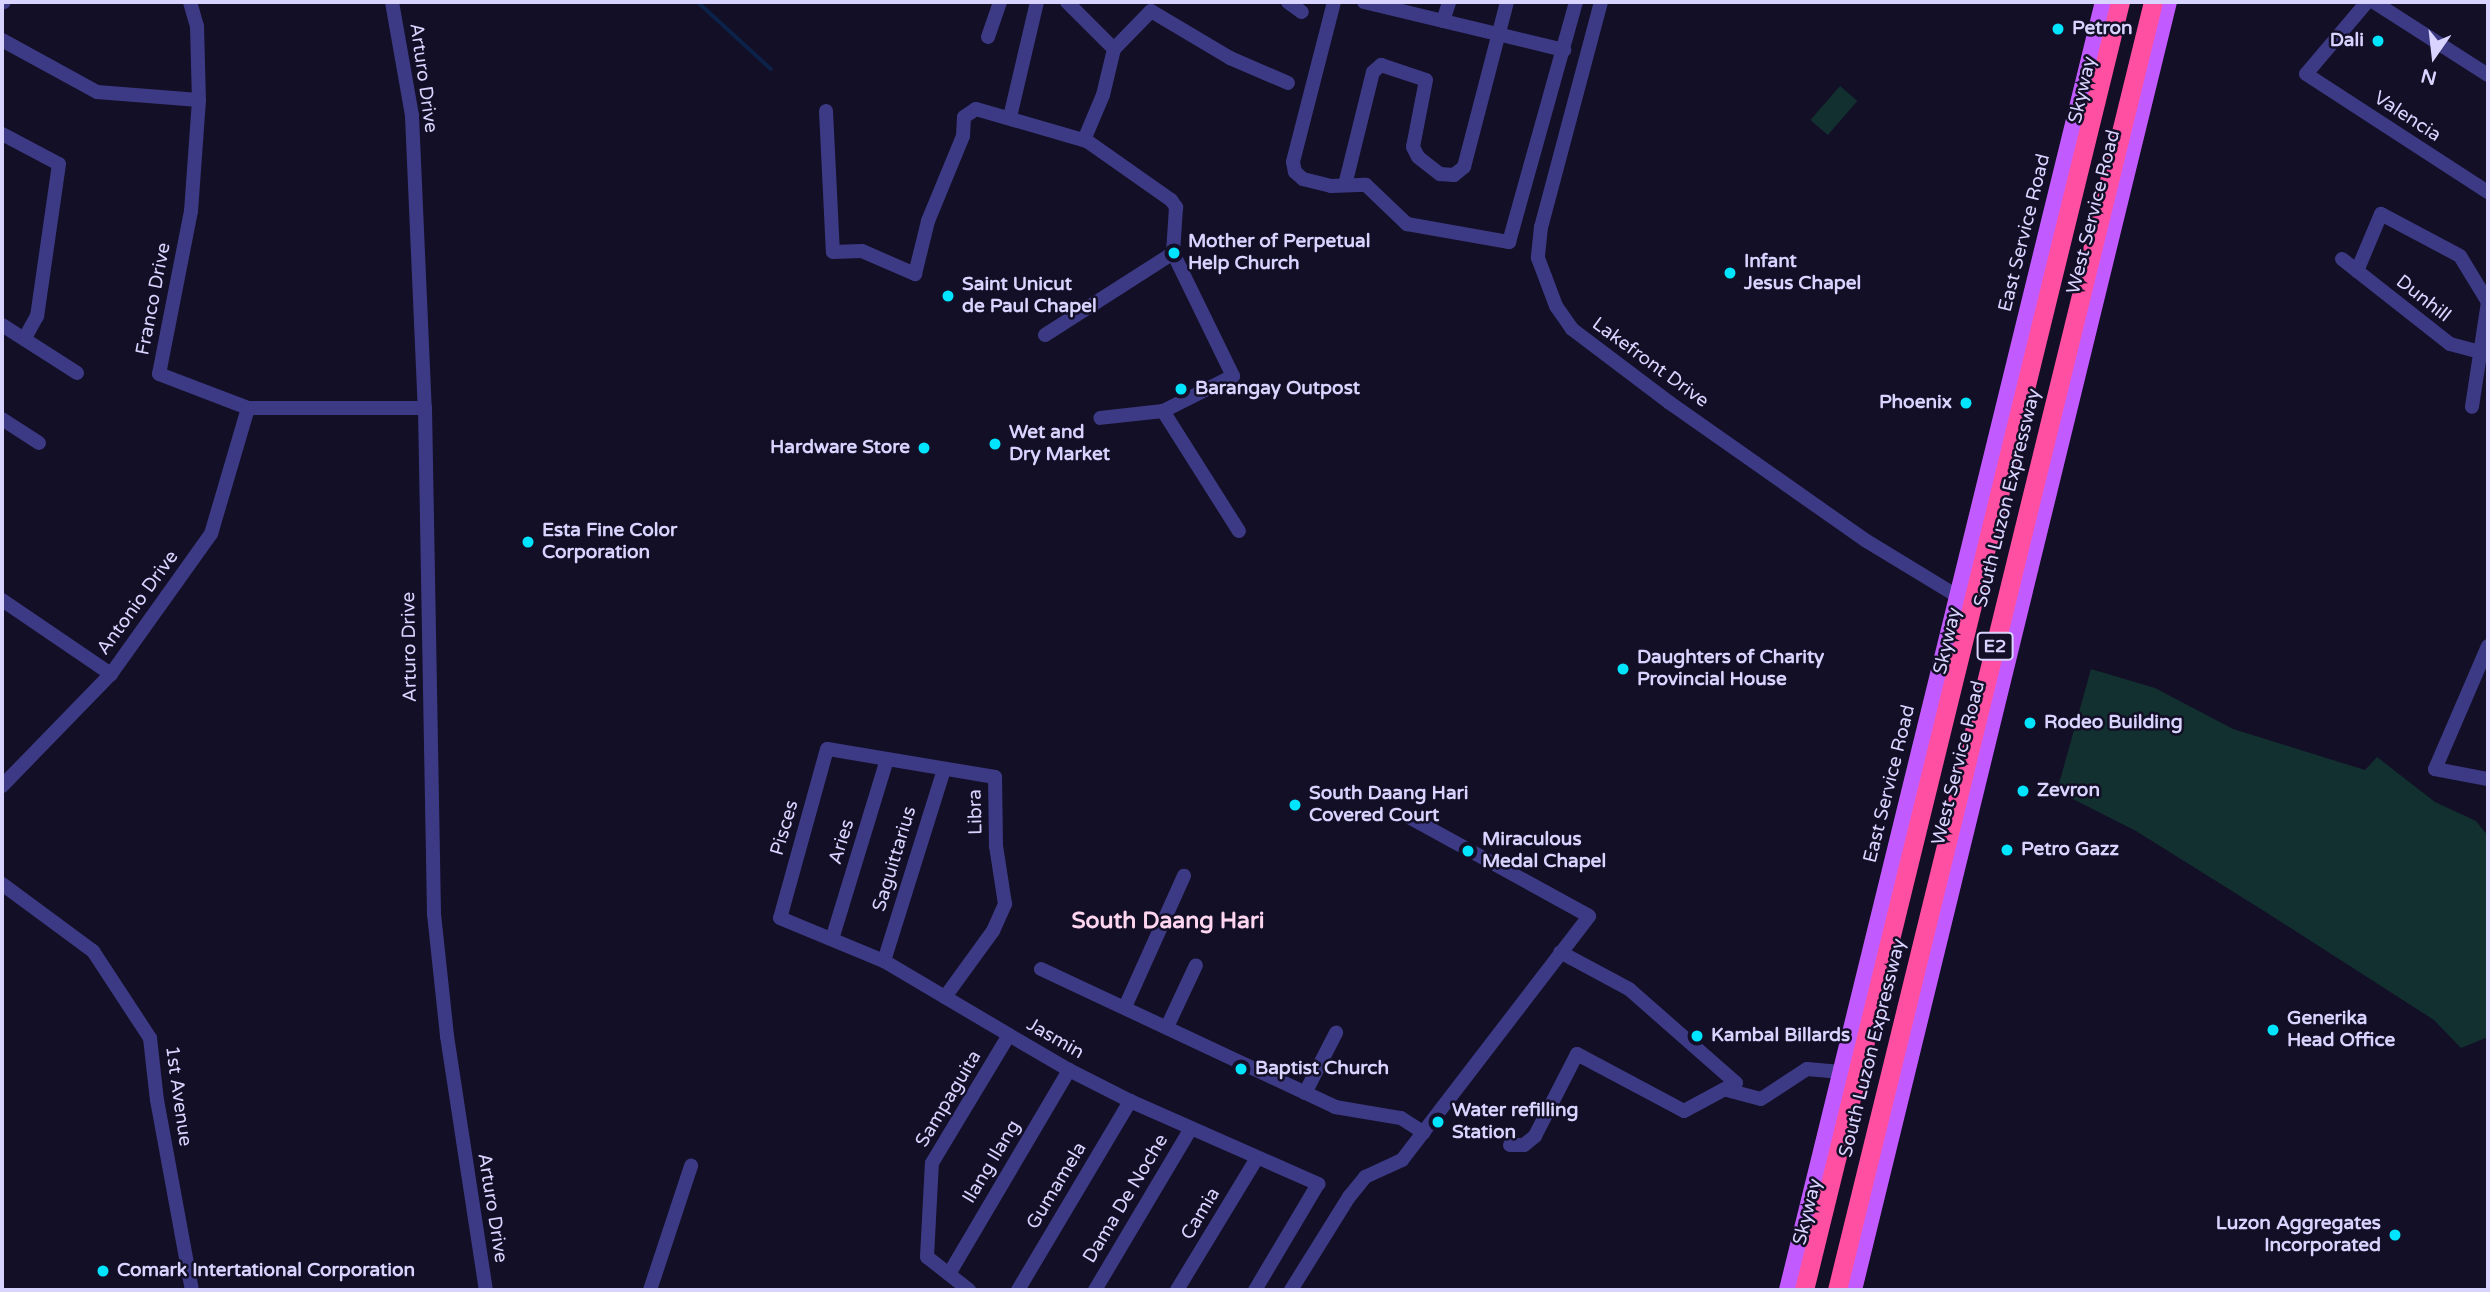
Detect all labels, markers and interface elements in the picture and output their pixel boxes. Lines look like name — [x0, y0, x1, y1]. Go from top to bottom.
place label: Petron — [2072, 18, 2133, 40]
marker: Petron — [2050, 21, 2066, 37]
north arrow — [2399, 21, 2469, 91]
street label: Arturo Drive — [404, 22, 442, 134]
place label: Dali — [2330, 30, 2364, 52]
marker: Dali — [2370, 33, 2386, 49]
street label: Skyway — [2064, 54, 2102, 126]
text: N — [2419, 64, 2439, 89]
street label: Valencia — [2369, 87, 2445, 147]
street label: West Service Road — [2063, 128, 2125, 296]
street label: East Service Road — [1994, 152, 2056, 314]
place label: Mother of Perpetual Help Church — [1188, 231, 1371, 275]
street label: Franco Drive — [132, 241, 176, 357]
marker: Mother of Perpetual Help Church — [1166, 245, 1182, 261]
place label: Infant Jesus Chapel — [1744, 251, 1861, 295]
marker: Infant Jesus Chapel — [1722, 265, 1738, 281]
street label: Dunhill — [2391, 271, 2455, 327]
place label: Saint Unicut de Paul Chapel — [962, 274, 1097, 318]
marker: Saint Unicut de Paul Chapel — [940, 288, 956, 304]
street label: Lakefront Drive — [1587, 313, 1713, 413]
place label: Barangay Outpost — [1195, 378, 1360, 400]
marker: Barangay Outpost — [1173, 381, 1189, 397]
street label: South Luzon Expressway — [1970, 386, 2046, 610]
place label: Phoenix — [1879, 392, 1952, 414]
marker: Phoenix — [1958, 395, 1974, 411]
place label: Wet and Dry Market — [1009, 422, 1110, 466]
marker: Wet and Dry Market — [987, 436, 1003, 452]
place label: Hardware Store — [770, 437, 910, 459]
marker: Hardware Store — [916, 440, 932, 456]
place label: Esta Fine Color Corporation — [542, 520, 677, 564]
marker: Esta Fine Color Corporation — [520, 534, 536, 550]
street label: Antonio Drive — [92, 546, 184, 660]
street label: Arturo Drive — [398, 592, 422, 702]
street label: Skyway — [1929, 605, 1967, 677]
road number: E2 — [1976, 632, 2014, 660]
place label: Daughters of Charity Provincial House — [1637, 647, 1824, 691]
marker: Daughters of Charity Provincial House — [1615, 661, 1631, 677]
street label: West Service Road — [1928, 679, 1990, 847]
street label: East Service Road — [1859, 703, 1921, 865]
place label: Rodeo Building — [2044, 712, 2183, 734]
marker: Rodeo Building — [2022, 715, 2038, 731]
place label: Zevron — [2037, 780, 2100, 802]
place label: South Daang Hari Covered Court — [1309, 783, 1469, 827]
marker: Zevron — [2015, 783, 2031, 799]
street label: Libra — [964, 789, 988, 835]
marker: South Daang Hari Covered Court — [1287, 797, 1303, 813]
street label: Pisces — [766, 798, 804, 858]
street label: Saguittarius — [868, 804, 922, 914]
street label: Aries — [824, 817, 860, 867]
place label: Miraculous Medal Chapel — [1482, 829, 1606, 873]
place label: Petro Gazz — [2021, 839, 2119, 861]
marker: Petro Gazz — [1999, 842, 2015, 858]
marker: Miraculous Medal Chapel — [1460, 843, 1476, 859]
district label: South Daang Hari — [1071, 907, 1265, 935]
street label: South Luzon Expressway — [1835, 936, 1911, 1160]
place label: Generika Head Office — [2287, 1008, 2395, 1052]
street label: Jasmin — [1022, 1014, 1088, 1064]
marker: Generika Head Office — [2265, 1022, 2281, 1038]
place label: Kambal Billards — [1711, 1025, 1850, 1047]
marker: Kambal Billards — [1689, 1028, 1705, 1044]
street label: 1st Avenue — [160, 1044, 196, 1148]
street label: Sampaguita — [911, 1047, 987, 1151]
place label: Baptist Church — [1255, 1058, 1389, 1080]
marker: Baptist Church — [1233, 1061, 1249, 1077]
place label: Water refilling Station — [1452, 1100, 1579, 1144]
marker: Water refilling Station — [1430, 1114, 1446, 1130]
street label: Ilang Ilang — [958, 1116, 1026, 1208]
street label: Dama De Noche — [1079, 1130, 1173, 1268]
street label: Gumamela — [1022, 1138, 1092, 1234]
street label: Arturo Drive — [472, 1152, 512, 1264]
street label: Skyway — [1789, 1176, 1827, 1248]
street label: Camia — [1177, 1184, 1225, 1244]
place label: Luzon Aggregates Incorporated — [2216, 1213, 2381, 1257]
marker: Luzon Aggregates Incorporated — [2387, 1227, 2403, 1243]
place label: Comark Intertational Corporation — [117, 1260, 415, 1282]
marker: Comark Intertational Corporation — [95, 1263, 111, 1279]

